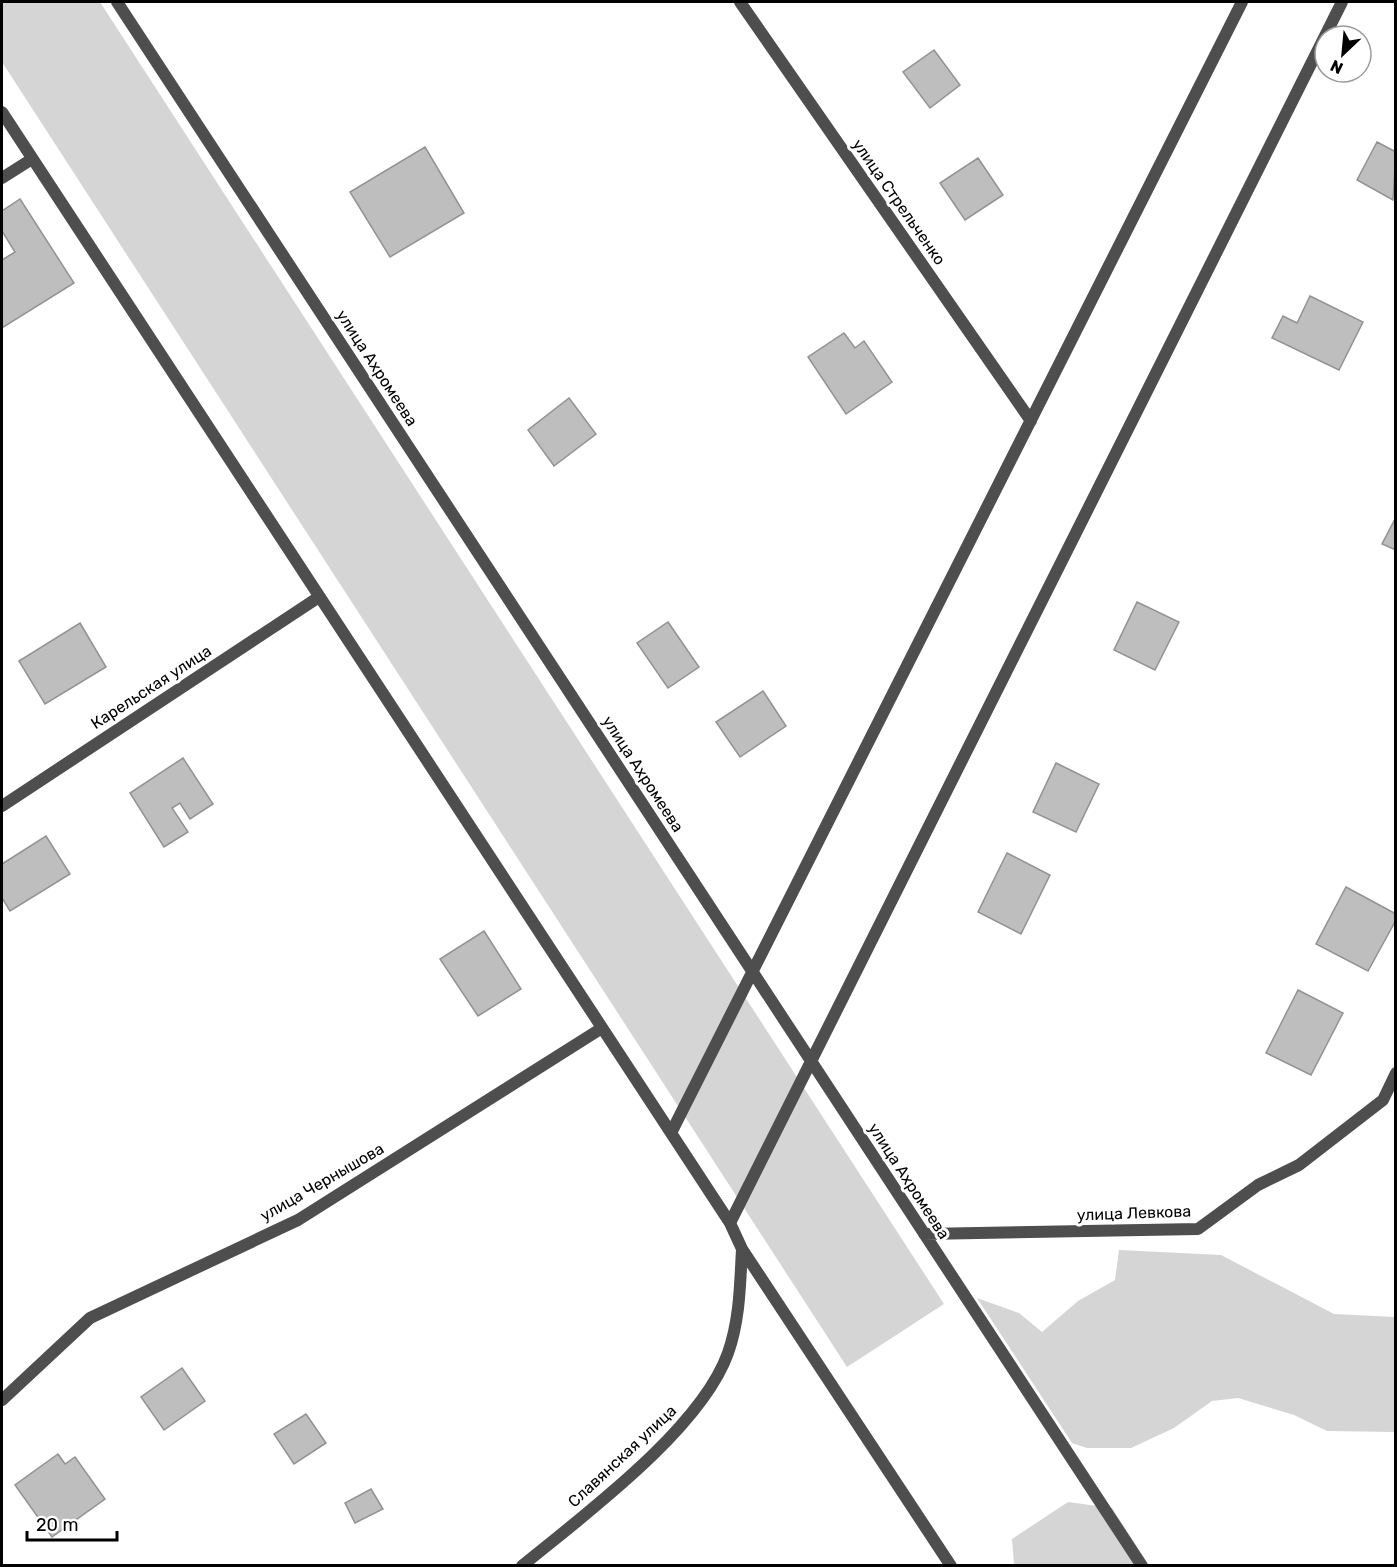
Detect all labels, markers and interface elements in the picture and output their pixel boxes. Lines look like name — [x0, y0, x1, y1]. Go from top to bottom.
north arrow — [1313, 24, 1373, 84]
text: N — [1327, 56, 1346, 78]
street label: улица Стрельченко — [848, 135, 950, 269]
street label: улица Ахромеева — [332, 306, 422, 430]
street label: Карельская улица — [87, 641, 215, 733]
street label: улица Ахромеева — [598, 712, 688, 836]
street label: улица Ахромеева — [864, 1119, 954, 1243]
street label: улица Чернышова — [257, 1139, 387, 1225]
street label: улица Левкова — [1077, 1202, 1191, 1224]
street label: Славянская улица — [564, 1401, 680, 1511]
scale bar — [27, 1504, 117, 1542]
text: 20 m — [36, 1514, 78, 1536]

